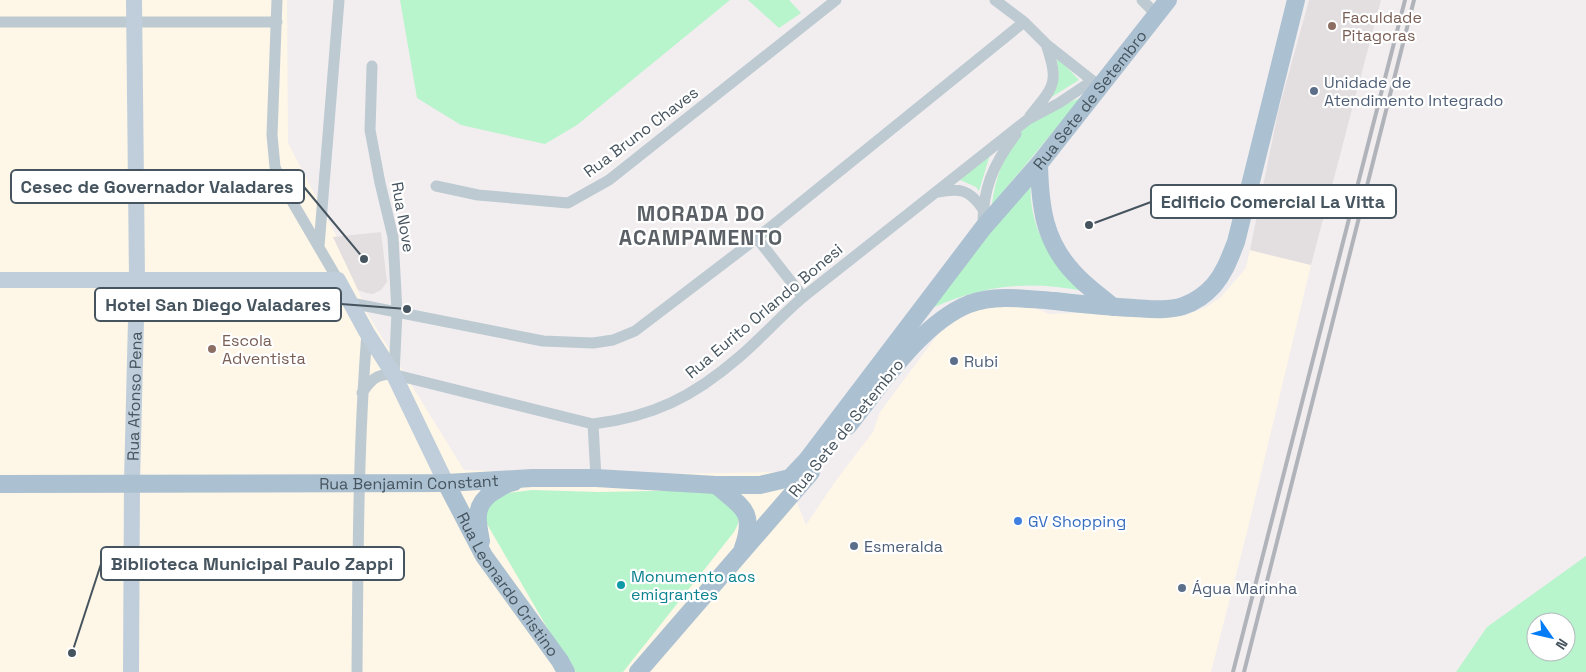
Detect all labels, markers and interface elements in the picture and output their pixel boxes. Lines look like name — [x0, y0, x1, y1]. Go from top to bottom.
place label: Faculdade Pitagoras — [1342, 7, 1422, 46]
marker: Faculdade Pitagoras — [1326, 20, 1338, 32]
street label: Rua Sete de Setembro — [1028, 26, 1151, 174]
place label: Unidade de Atendimento Integrado — [1324, 72, 1503, 111]
street label: Rua Bruno Chaves — [579, 82, 703, 182]
marker: Unidade de Atendimento Integrado — [1308, 85, 1320, 97]
callout: Cesec de Governador Valadares — [11, 170, 304, 203]
text: Cesec de Governador Valadares — [21, 175, 293, 198]
street label: Rua Nove — [386, 180, 420, 254]
callout: Edificio Comercial La Vitta — [1151, 185, 1396, 218]
text: Edificio Comercial La Vitta — [1161, 190, 1386, 213]
district label: MORADA DO ACAMPAMENTO — [619, 200, 783, 251]
street label: Rua Eurito Orlando Bonesi — [681, 239, 847, 383]
callout: Hotel San Diego Valadares — [95, 288, 341, 321]
text: Hotel San Diego Valadares — [105, 293, 331, 316]
place label: Escola Adventista — [222, 330, 306, 369]
street label: Rua Afonso Pena — [122, 331, 146, 461]
marker: Escola Adventista — [206, 343, 218, 355]
place label: Rubi — [964, 351, 998, 372]
street label: Rua Sete de Setembro — [784, 355, 908, 501]
marker: Rubi — [948, 355, 960, 367]
street label: Rua Benjamin Constant — [319, 469, 499, 494]
street label: Rua Leonardo Cristino — [452, 508, 564, 661]
place label: GV Shopping — [1028, 511, 1126, 532]
marker: GV Shopping — [1012, 515, 1024, 527]
place label: Esmeralda — [864, 536, 943, 557]
marker: Esmeralda — [848, 540, 860, 552]
callout: Biblioteca Municipal Paulo Zappi — [101, 547, 404, 580]
text: Biblioteca Municipal Paulo Zappi — [111, 552, 393, 575]
place label: Monumento aos emigrantes — [631, 566, 755, 605]
place label: Água Marinha — [1192, 578, 1297, 599]
marker: Monumento aos emigrantes — [615, 579, 627, 591]
marker: Água Marinha — [1176, 582, 1188, 594]
north arrow — [1526, 612, 1576, 662]
text: N — [1552, 635, 1572, 653]

